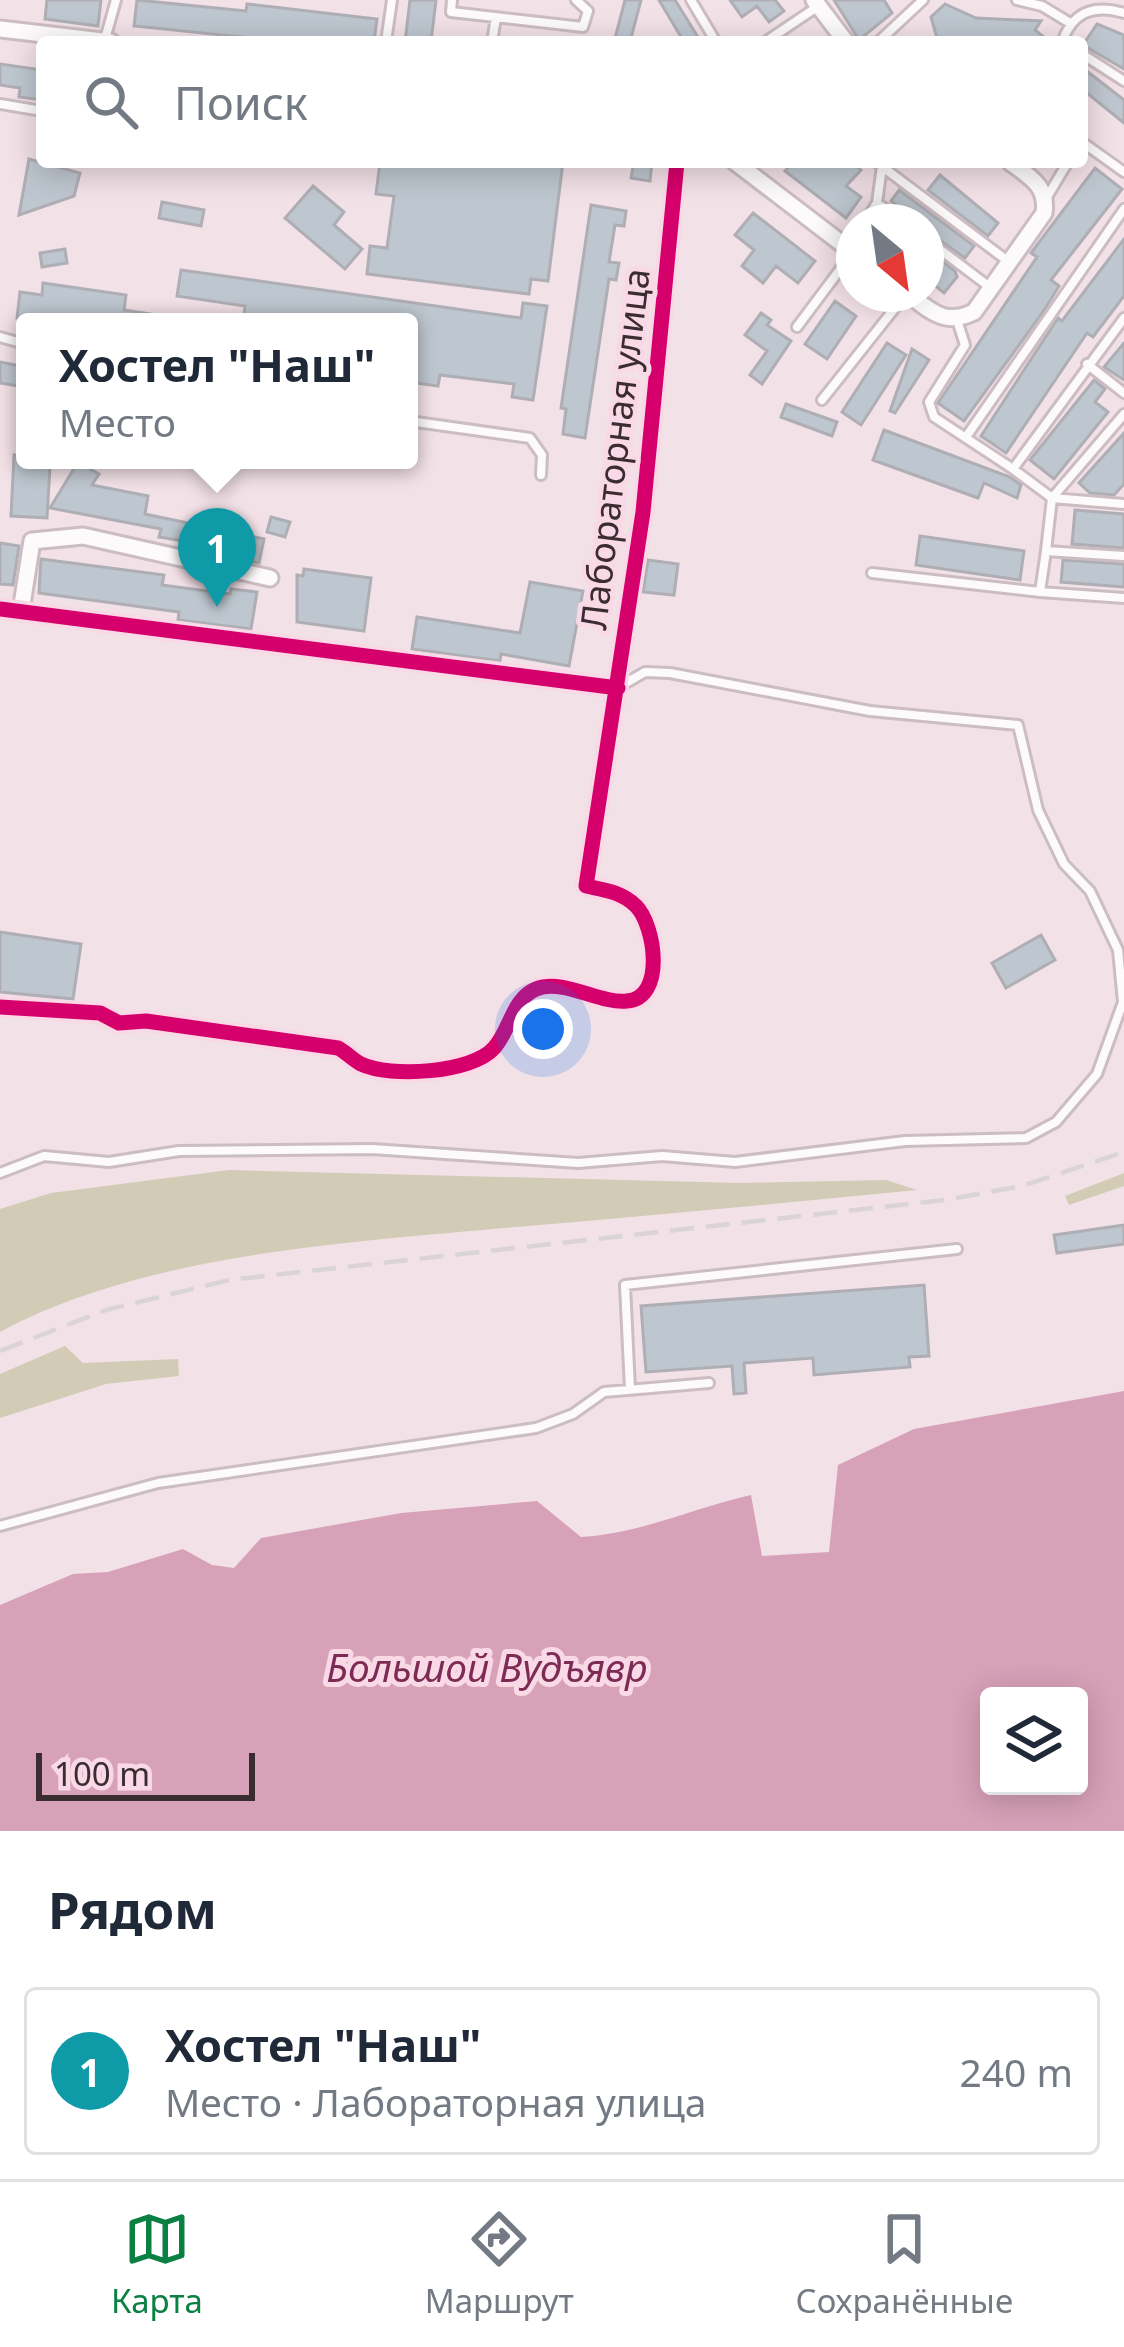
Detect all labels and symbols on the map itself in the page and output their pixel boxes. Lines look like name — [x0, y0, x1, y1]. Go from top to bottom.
north arrow — [836, 204, 944, 312]
street label: Лабораторная улица — [568, 266, 661, 632]
pin: 1 — [178, 508, 256, 607]
your location — [513, 999, 573, 1059]
water label: Большой Вудъявр — [326, 1640, 648, 1693]
scale bar — [36, 1747, 255, 1800]

